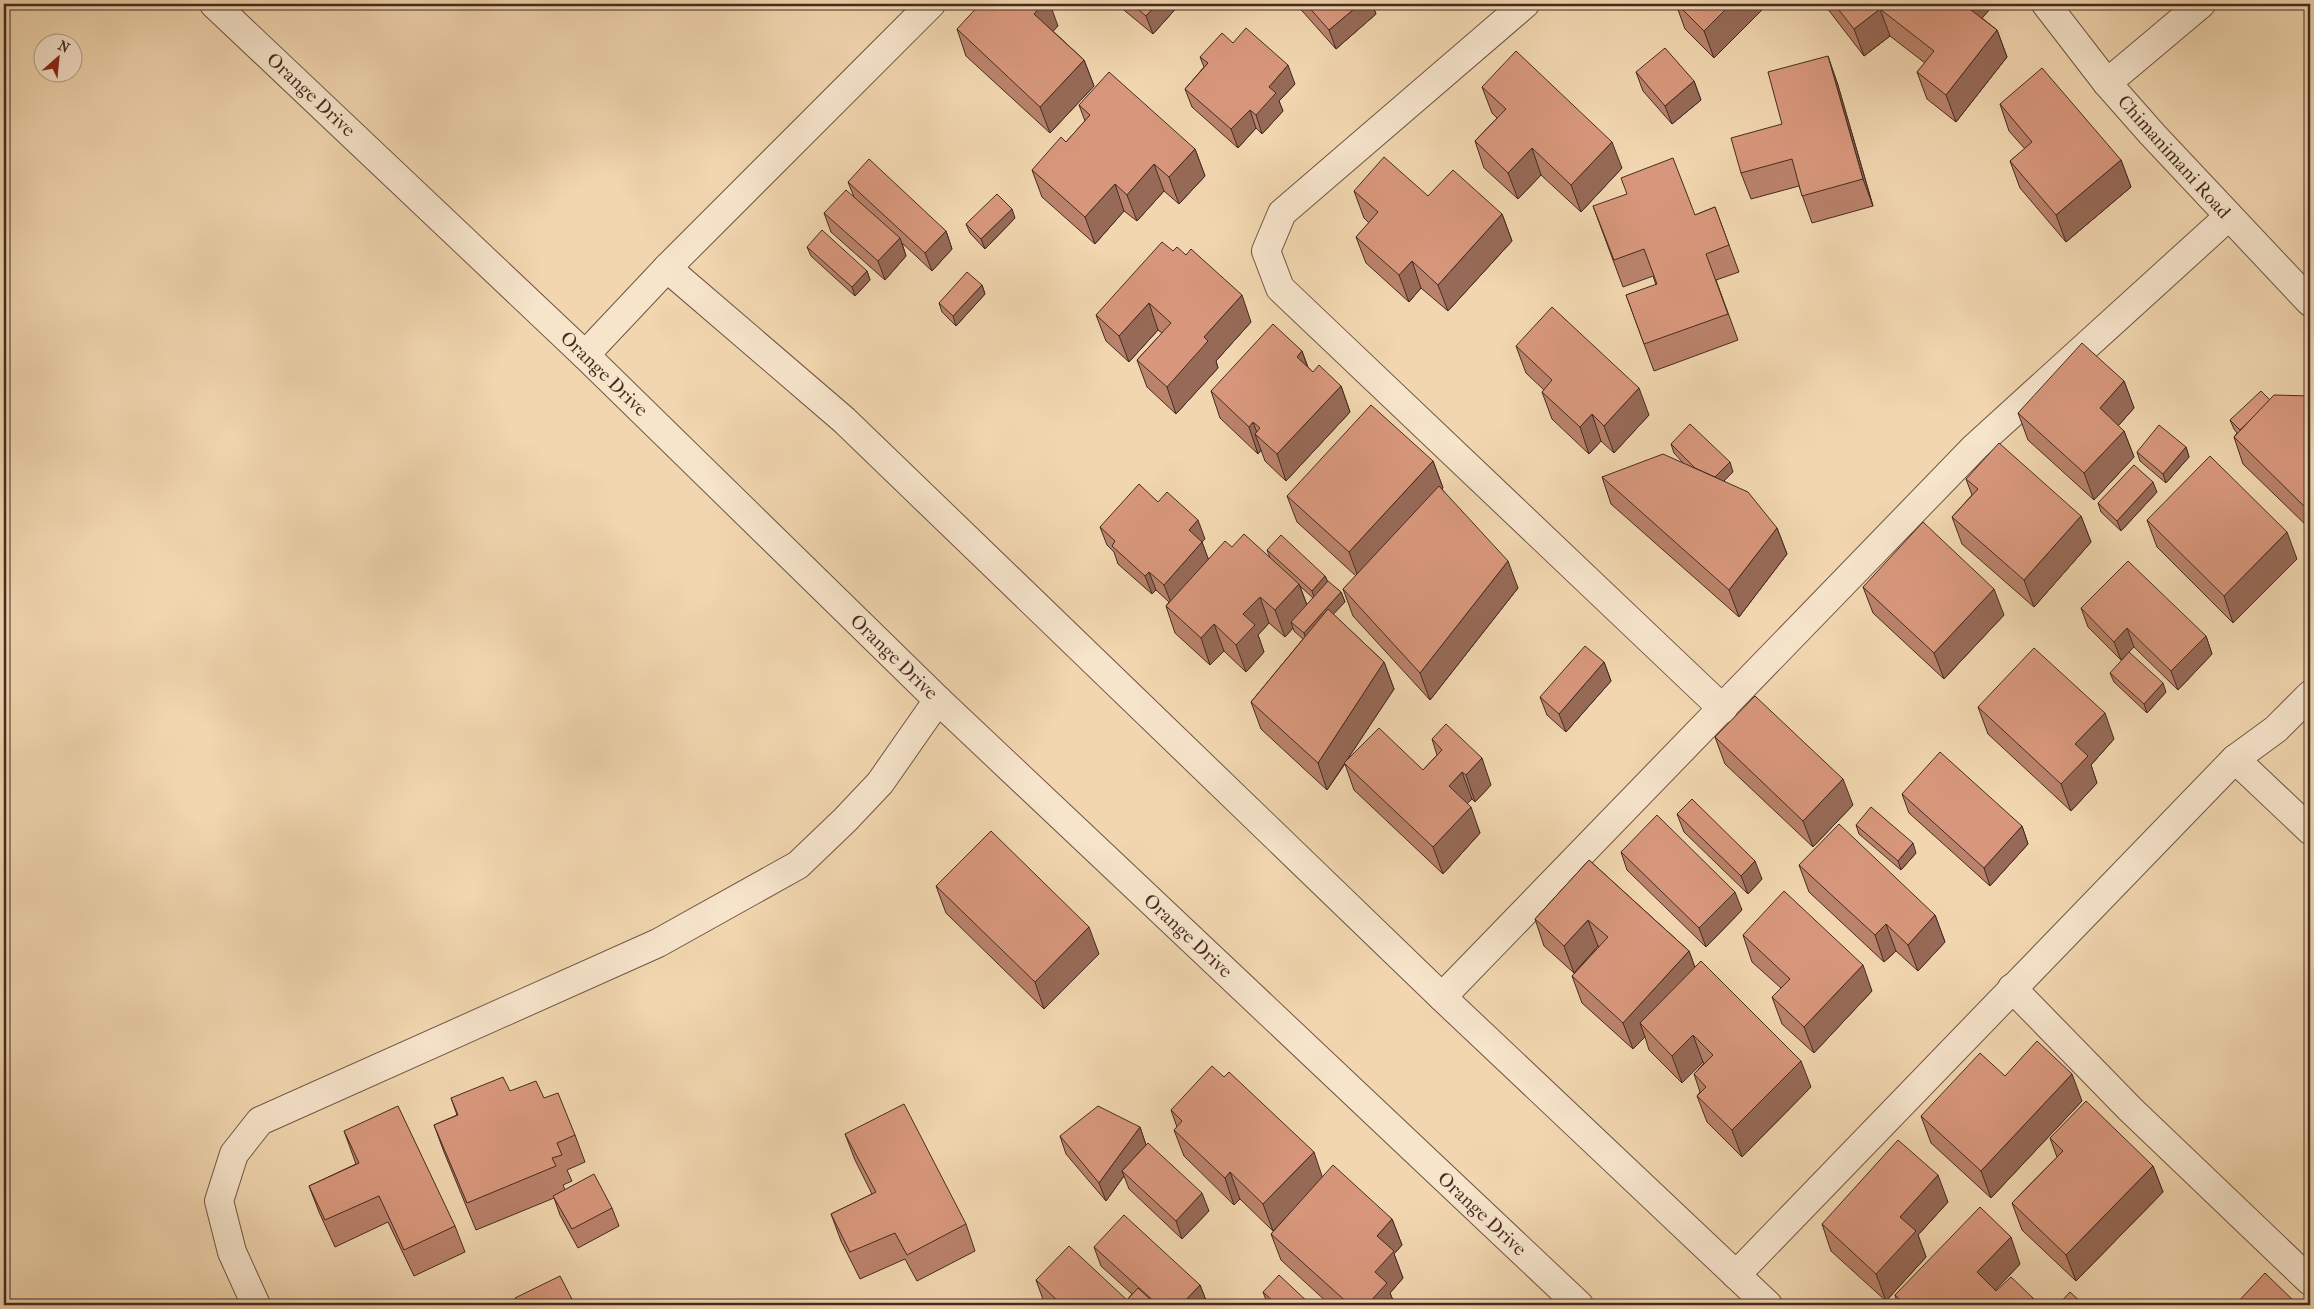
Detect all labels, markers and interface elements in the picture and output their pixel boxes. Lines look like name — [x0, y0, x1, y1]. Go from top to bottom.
north arrow — [32, 32, 82, 82]
text: N — [55, 37, 73, 57]
street label: Orange Drive — [262, 48, 360, 142]
street label: Chimanimani Road — [2113, 91, 2235, 224]
street label: Orange Drive — [556, 327, 652, 421]
street label: Orange Drive — [846, 610, 942, 704]
street label: Orange Drive — [1139, 889, 1237, 983]
street label: Orange Drive — [1433, 1167, 1531, 1261]

